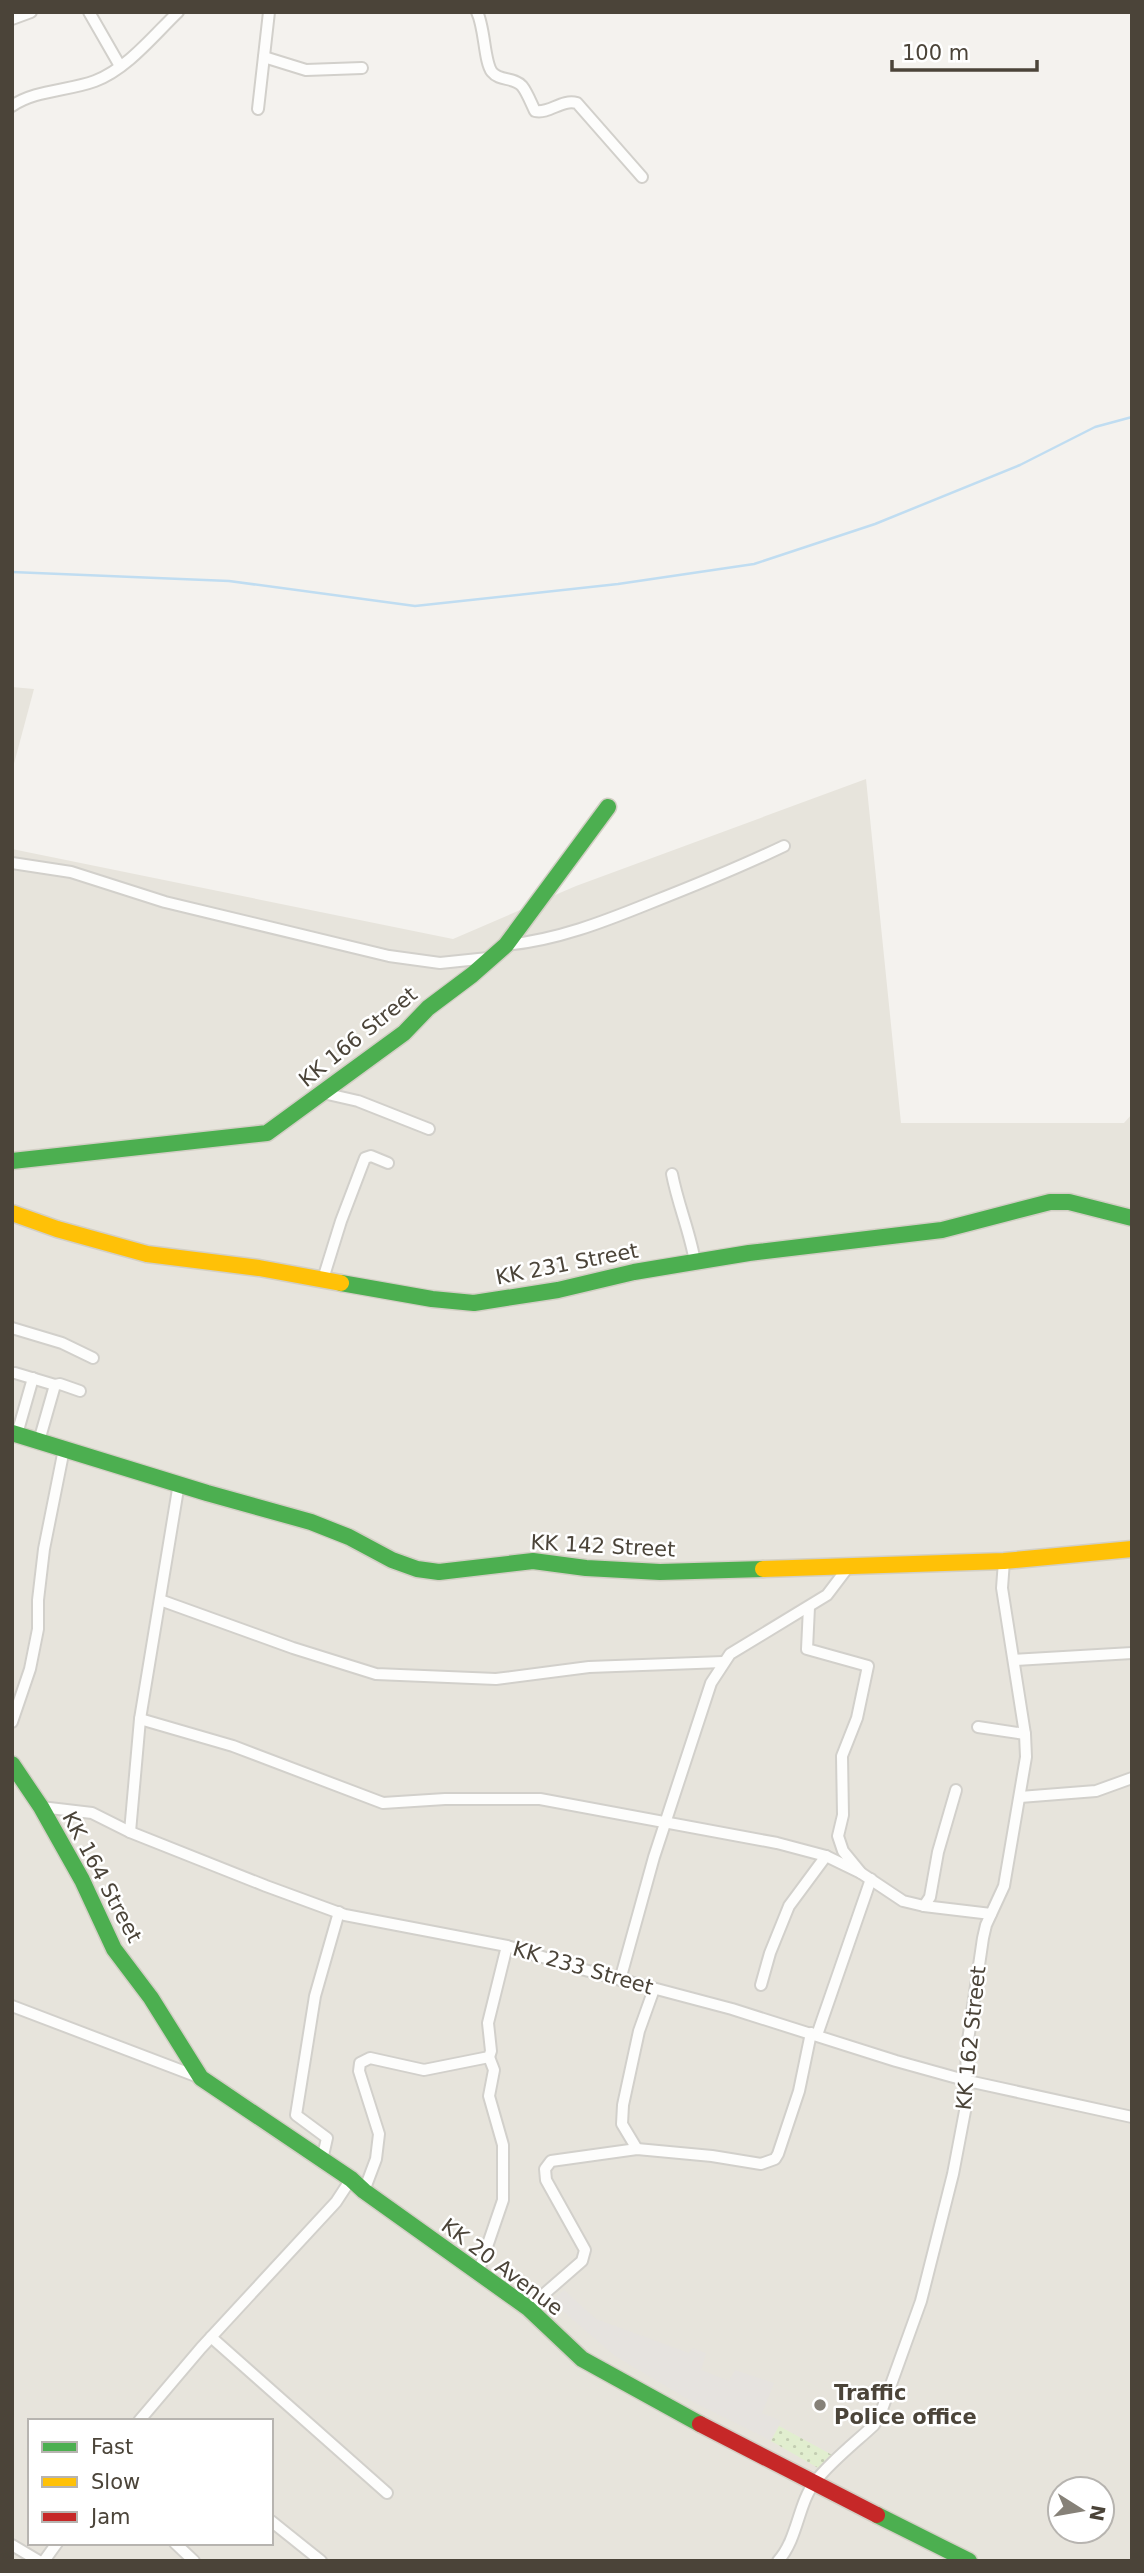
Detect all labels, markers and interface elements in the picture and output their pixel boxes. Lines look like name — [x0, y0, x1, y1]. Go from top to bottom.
scale bar — [892, 28, 1037, 72]
text: 100 m — [902, 41, 969, 65]
street label: KK 166 Street — [294, 982, 422, 1092]
street label: KK 231 Street — [494, 1238, 640, 1290]
street label: KK 142 Street — [530, 1530, 676, 1562]
street label: KK 164 Street — [57, 1807, 147, 1947]
street label: KK 233 Street — [510, 1937, 656, 1999]
street label: KK 162 Street — [951, 1965, 991, 2111]
street label: KK 20 Avenue — [437, 2214, 567, 2320]
place label: Traffic Police office — [834, 2381, 977, 2429]
marker: Traffic Police office — [812, 2397, 828, 2413]
legend — [28, 2419, 273, 2545]
text: Fast — [91, 2435, 133, 2459]
text: Slow — [91, 2470, 140, 2494]
north arrow — [1046, 2475, 1116, 2545]
text: N — [1085, 2503, 1110, 2523]
text: Jam — [89, 2505, 131, 2529]

